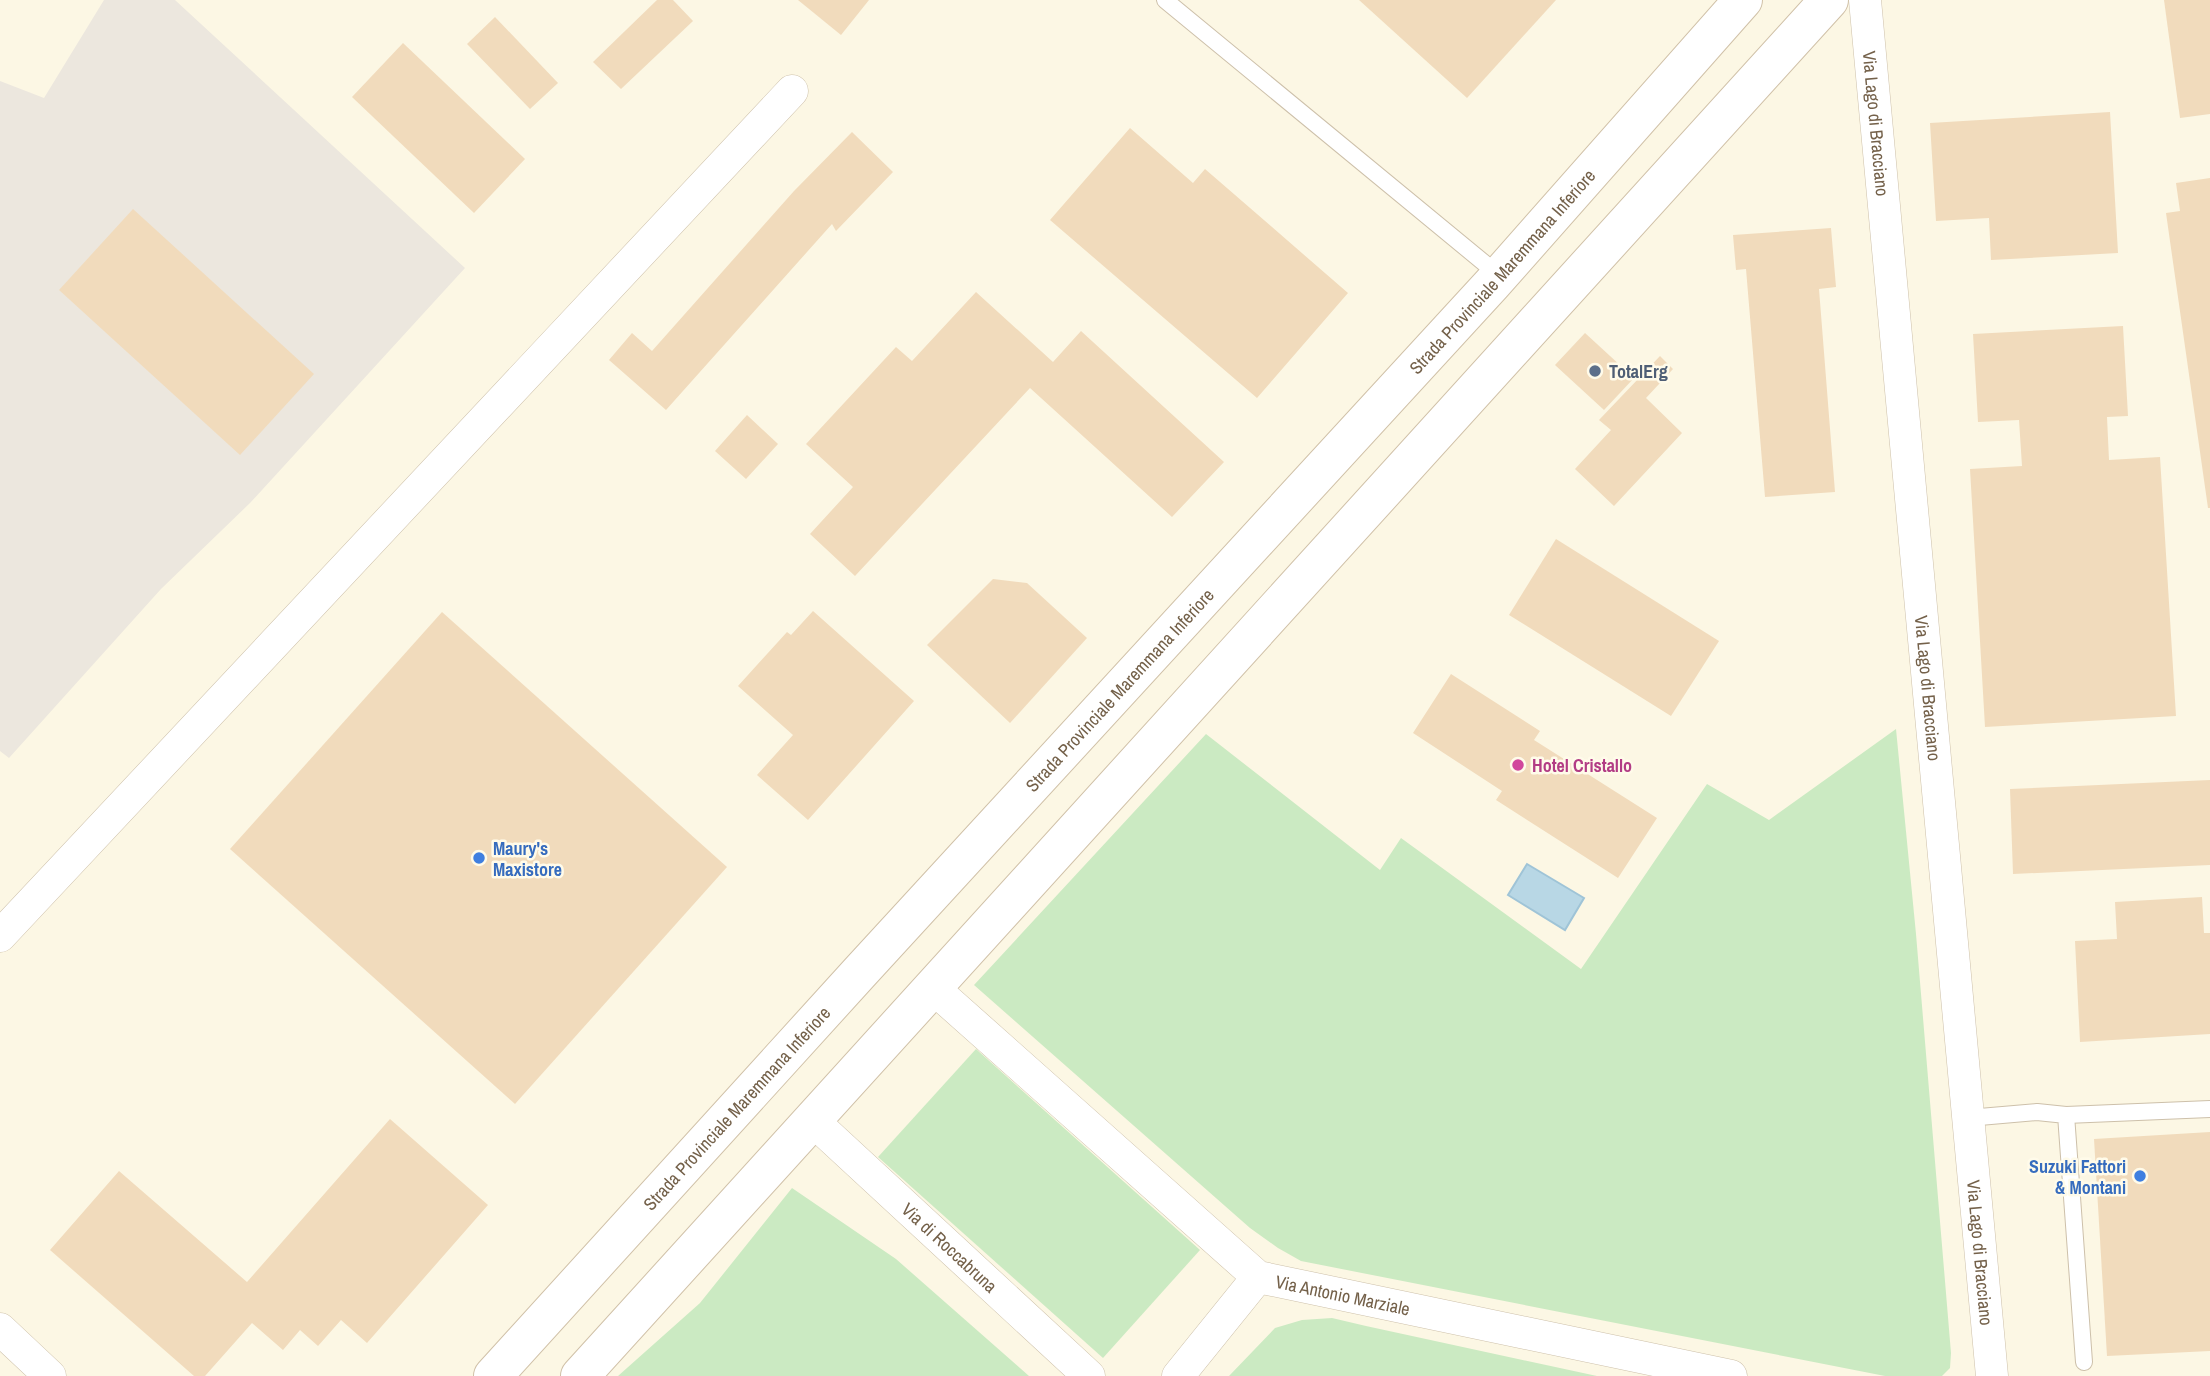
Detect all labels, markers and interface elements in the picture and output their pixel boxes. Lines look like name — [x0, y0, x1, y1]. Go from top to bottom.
street label: Via Lago di Bracciano — [1857, 50, 1896, 197]
street label: Strada Provinciale Maremmana Inferiore — [1403, 163, 1601, 379]
place label: TotalErg — [1609, 359, 1668, 384]
marker: TotalErg — [1587, 363, 1603, 379]
street label: Strada Provinciale Maremmana Inferiore — [1019, 583, 1219, 797]
street label: Via Lago di Bracciano — [1909, 614, 1948, 762]
place label: Hotel Cristallo — [1532, 753, 1632, 778]
marker: Hotel Cristallo — [1510, 757, 1526, 773]
place label: Maury's Maxistore — [493, 836, 562, 882]
marker: Maury's Maxistore — [471, 850, 487, 866]
street label: Strada Provinciale Maremmana Inferiore — [637, 1001, 836, 1216]
place label: Suzuki Fattori & Montani — [2029, 1154, 2126, 1200]
marker: Suzuki Fattori & Montani — [2132, 1168, 2148, 1184]
street label: Via Lago di Bracciano — [1961, 1179, 2000, 1327]
street label: Via di Roccabruna — [896, 1197, 1003, 1298]
street label: Via Antonio Marziale — [1273, 1268, 1412, 1321]

